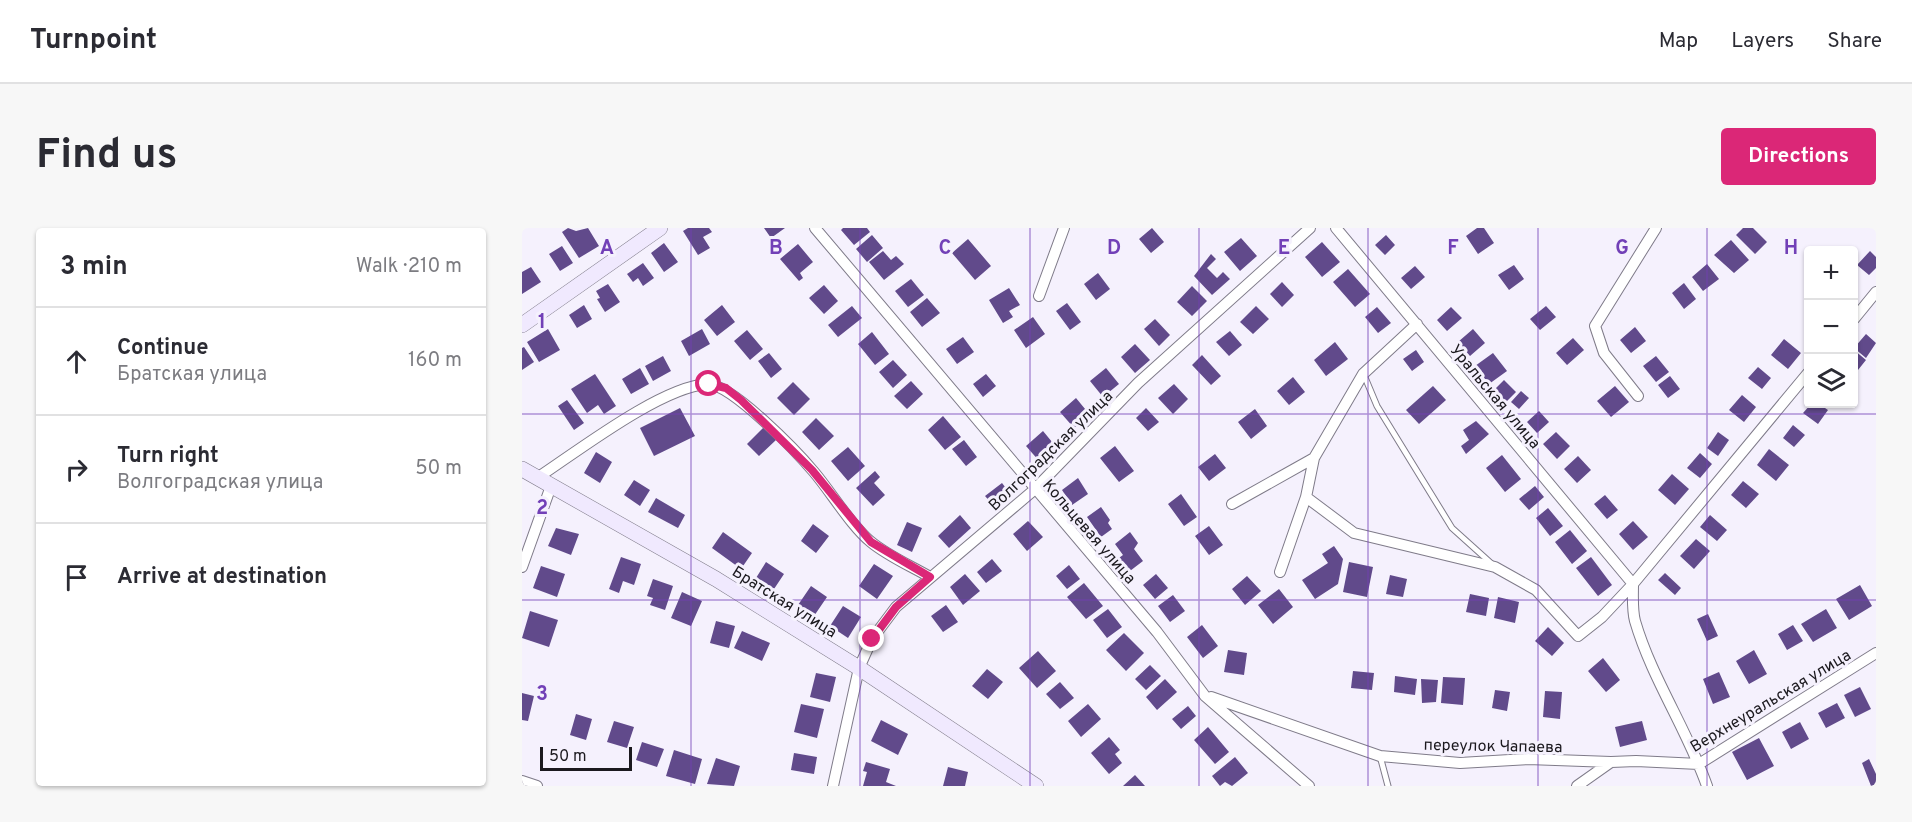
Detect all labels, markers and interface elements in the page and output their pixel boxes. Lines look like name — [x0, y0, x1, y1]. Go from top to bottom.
text: Turnpoint — [30, 23, 157, 59]
text: Map — [1659, 28, 1698, 55]
text: Layers — [1731, 28, 1794, 55]
text: Share — [1827, 28, 1882, 55]
button: Directions — [1721, 128, 1876, 185]
text: Find us — [36, 130, 177, 183]
text: A — [600, 236, 614, 262]
text: B — [769, 236, 783, 262]
text: C — [939, 236, 951, 262]
text: D — [1107, 236, 1121, 262]
text: E — [1278, 236, 1290, 262]
text: F — [1447, 236, 1459, 262]
text: G — [1615, 236, 1629, 262]
text: H — [1784, 236, 1798, 262]
map controls — [1804, 246, 1858, 408]
button: + — [1804, 246, 1858, 300]
text: 3 min — [60, 251, 128, 284]
text: Walk · 210 m — [356, 254, 462, 280]
button: − — [1804, 300, 1858, 354]
text: 1 — [538, 310, 546, 336]
text: Continue — [117, 335, 208, 362]
street label: Уральская улица — [1445, 341, 1544, 454]
icon: ahead — [60, 345, 93, 378]
text: 160 m — [408, 348, 462, 374]
button: layers — [1804, 354, 1858, 408]
text: Братская улица — [117, 362, 267, 388]
route start — [695, 370, 721, 396]
street label: Волгоградская улица — [985, 387, 1118, 516]
text: Turn right — [117, 443, 219, 470]
icon: right — [60, 453, 93, 486]
text: 50 m — [415, 456, 462, 482]
text: Волгоградская улица — [117, 470, 323, 496]
street label: Кольцевая улица — [1038, 476, 1139, 589]
text: 2 — [536, 496, 548, 522]
icon: arrive — [60, 561, 93, 594]
street label: Братская улица — [728, 562, 840, 643]
text: Arrive at destination — [117, 564, 327, 591]
route end — [858, 625, 884, 651]
street label: Верхнеуральская улица — [1687, 646, 1855, 758]
text: 3 — [536, 682, 548, 708]
street label: переулок Чапаева — [1423, 736, 1563, 758]
scale bar — [540, 744, 632, 772]
text: 50 m — [549, 747, 587, 767]

